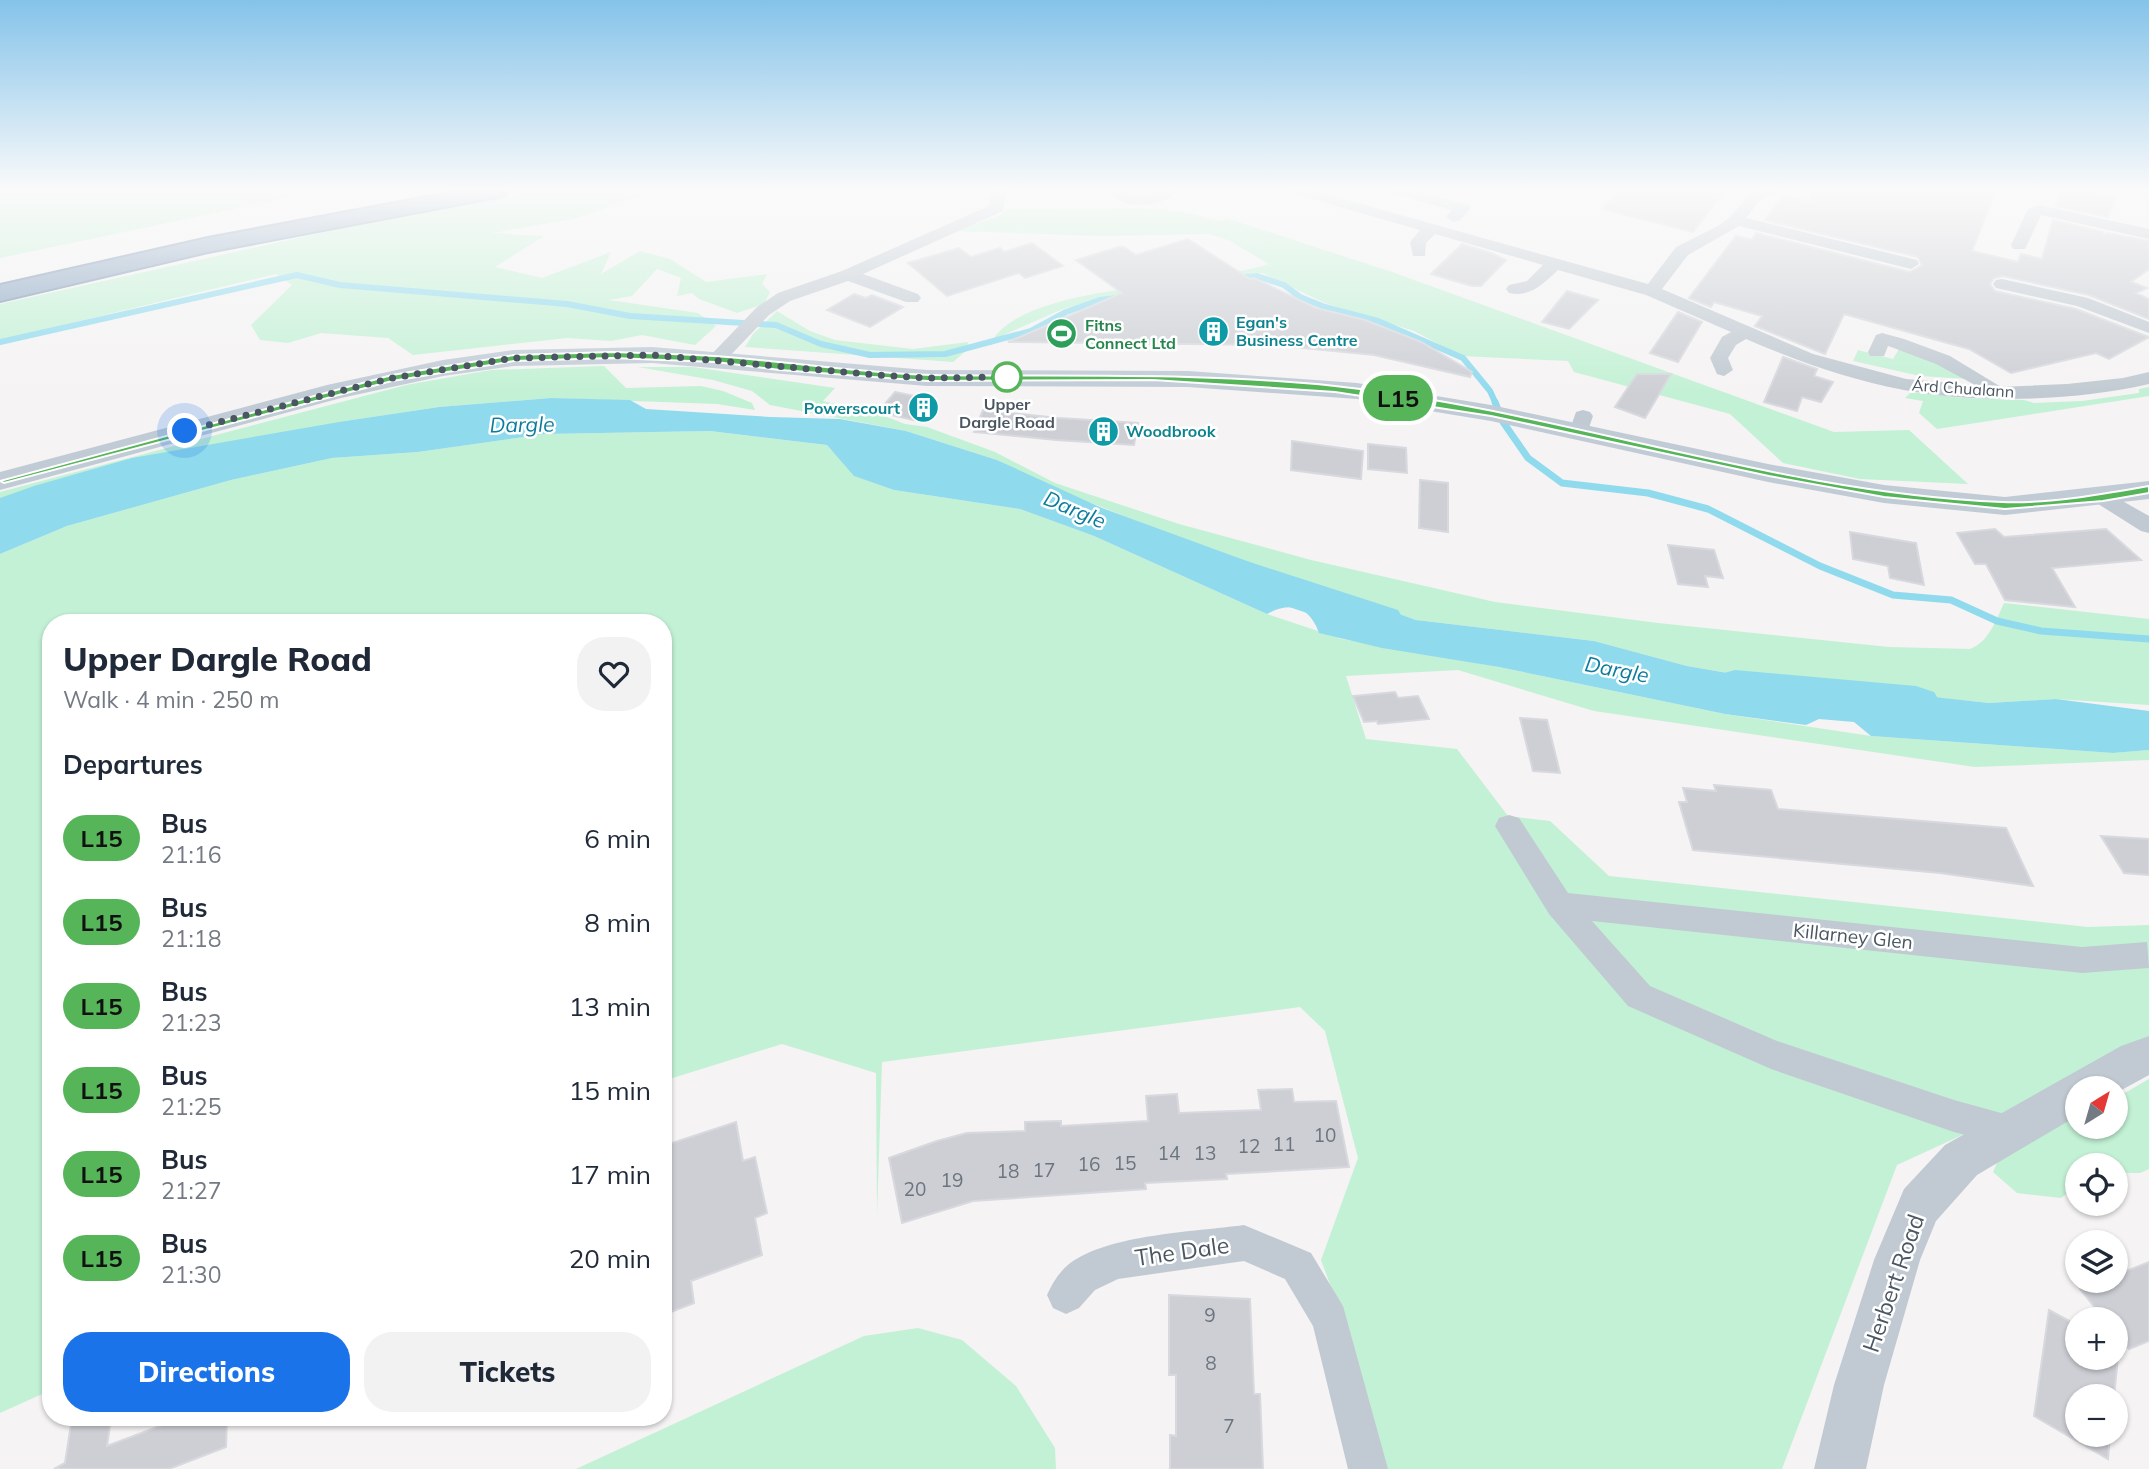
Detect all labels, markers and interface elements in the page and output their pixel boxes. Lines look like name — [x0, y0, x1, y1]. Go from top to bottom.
place label: Egan's Business Centre — [1236, 312, 1358, 350]
building icon: Egan's Business Centre — [1196, 314, 1230, 348]
place label: Fitns Connect Ltd — [1085, 315, 1176, 353]
sports icon: Fitns Connect Ltd — [1045, 317, 1079, 351]
marker: Upper Dargle Road — [992, 362, 1022, 392]
street label: Árd Chualann — [1911, 374, 2015, 402]
line badge: L15 — [1358, 375, 1438, 421]
text: L15 — [1377, 383, 1419, 413]
building icon: Powerscourt — [906, 391, 940, 425]
place label: Upper Dargle Road — [959, 394, 1055, 432]
place label: Powerscourt — [804, 398, 900, 418]
water label: Dargle — [489, 410, 555, 438]
your location — [167, 413, 202, 448]
building icon: Woodbrook — [1086, 414, 1120, 448]
place label: Woodbrook — [1126, 421, 1217, 441]
water label: Dargle — [1040, 484, 1110, 534]
button: heart — [577, 637, 651, 711]
text: Upper Dargle Road — [63, 638, 372, 679]
water label: Dargle — [1583, 650, 1651, 688]
text: Walk · 4 min · 250 m — [63, 685, 280, 714]
text: Departures — [63, 748, 203, 781]
text: Bus — [161, 807, 207, 840]
text: 6 min — [584, 822, 651, 855]
text: L15 — [80, 823, 123, 853]
text: 21:16 — [161, 840, 221, 869]
text: Bus — [161, 891, 207, 924]
text: 8 min — [584, 906, 651, 939]
text: L15 — [80, 907, 123, 937]
street label: Killarney Glen — [1792, 918, 1914, 954]
text: 21:18 — [161, 924, 221, 953]
text: Bus — [161, 975, 207, 1008]
text: 13 min — [569, 990, 651, 1023]
text: L15 — [80, 991, 123, 1021]
text: 21:23 — [161, 1008, 221, 1037]
text: Bus — [161, 1059, 207, 1092]
text: 15 min — [569, 1074, 651, 1107]
text: L15 — [80, 1075, 123, 1105]
north arrow — [2065, 1076, 2128, 1139]
map controls — [2065, 1076, 2128, 1447]
text: 21:25 — [161, 1092, 221, 1121]
house number: 10 — [1314, 1123, 1336, 1147]
house number: 11 — [1273, 1132, 1295, 1156]
house number: 12 — [1238, 1134, 1260, 1158]
house number: 14 — [1158, 1141, 1180, 1165]
house number: 13 — [1194, 1141, 1216, 1165]
text: Bus — [161, 1143, 207, 1176]
house number: 15 — [1114, 1151, 1136, 1175]
house number: 16 — [1078, 1152, 1100, 1176]
button: locate — [2065, 1153, 2128, 1216]
text: 17 min — [569, 1158, 651, 1191]
house number: 17 — [1033, 1158, 1055, 1182]
text: L15 — [80, 1159, 123, 1189]
house number: 18 — [997, 1159, 1019, 1183]
house number: 19 — [941, 1168, 963, 1192]
text: 21:27 — [161, 1176, 221, 1205]
house number: 20 — [904, 1177, 926, 1201]
street label: Herbert Road — [1856, 1210, 1930, 1356]
text: Bus — [161, 1227, 207, 1260]
street label: The Dale — [1133, 1230, 1231, 1272]
button: layers — [2065, 1230, 2128, 1293]
text: 20 min — [569, 1242, 651, 1275]
text: L15 — [80, 1243, 123, 1273]
text: 21:30 — [161, 1260, 221, 1289]
house number: 9 — [1204, 1303, 1216, 1327]
button: + — [2065, 1307, 2128, 1370]
button: Directions — [63, 1332, 350, 1412]
button: Tickets — [364, 1332, 651, 1412]
house number: 8 — [1205, 1351, 1217, 1375]
button: − — [2065, 1384, 2128, 1447]
house number: 7 — [1223, 1414, 1235, 1438]

